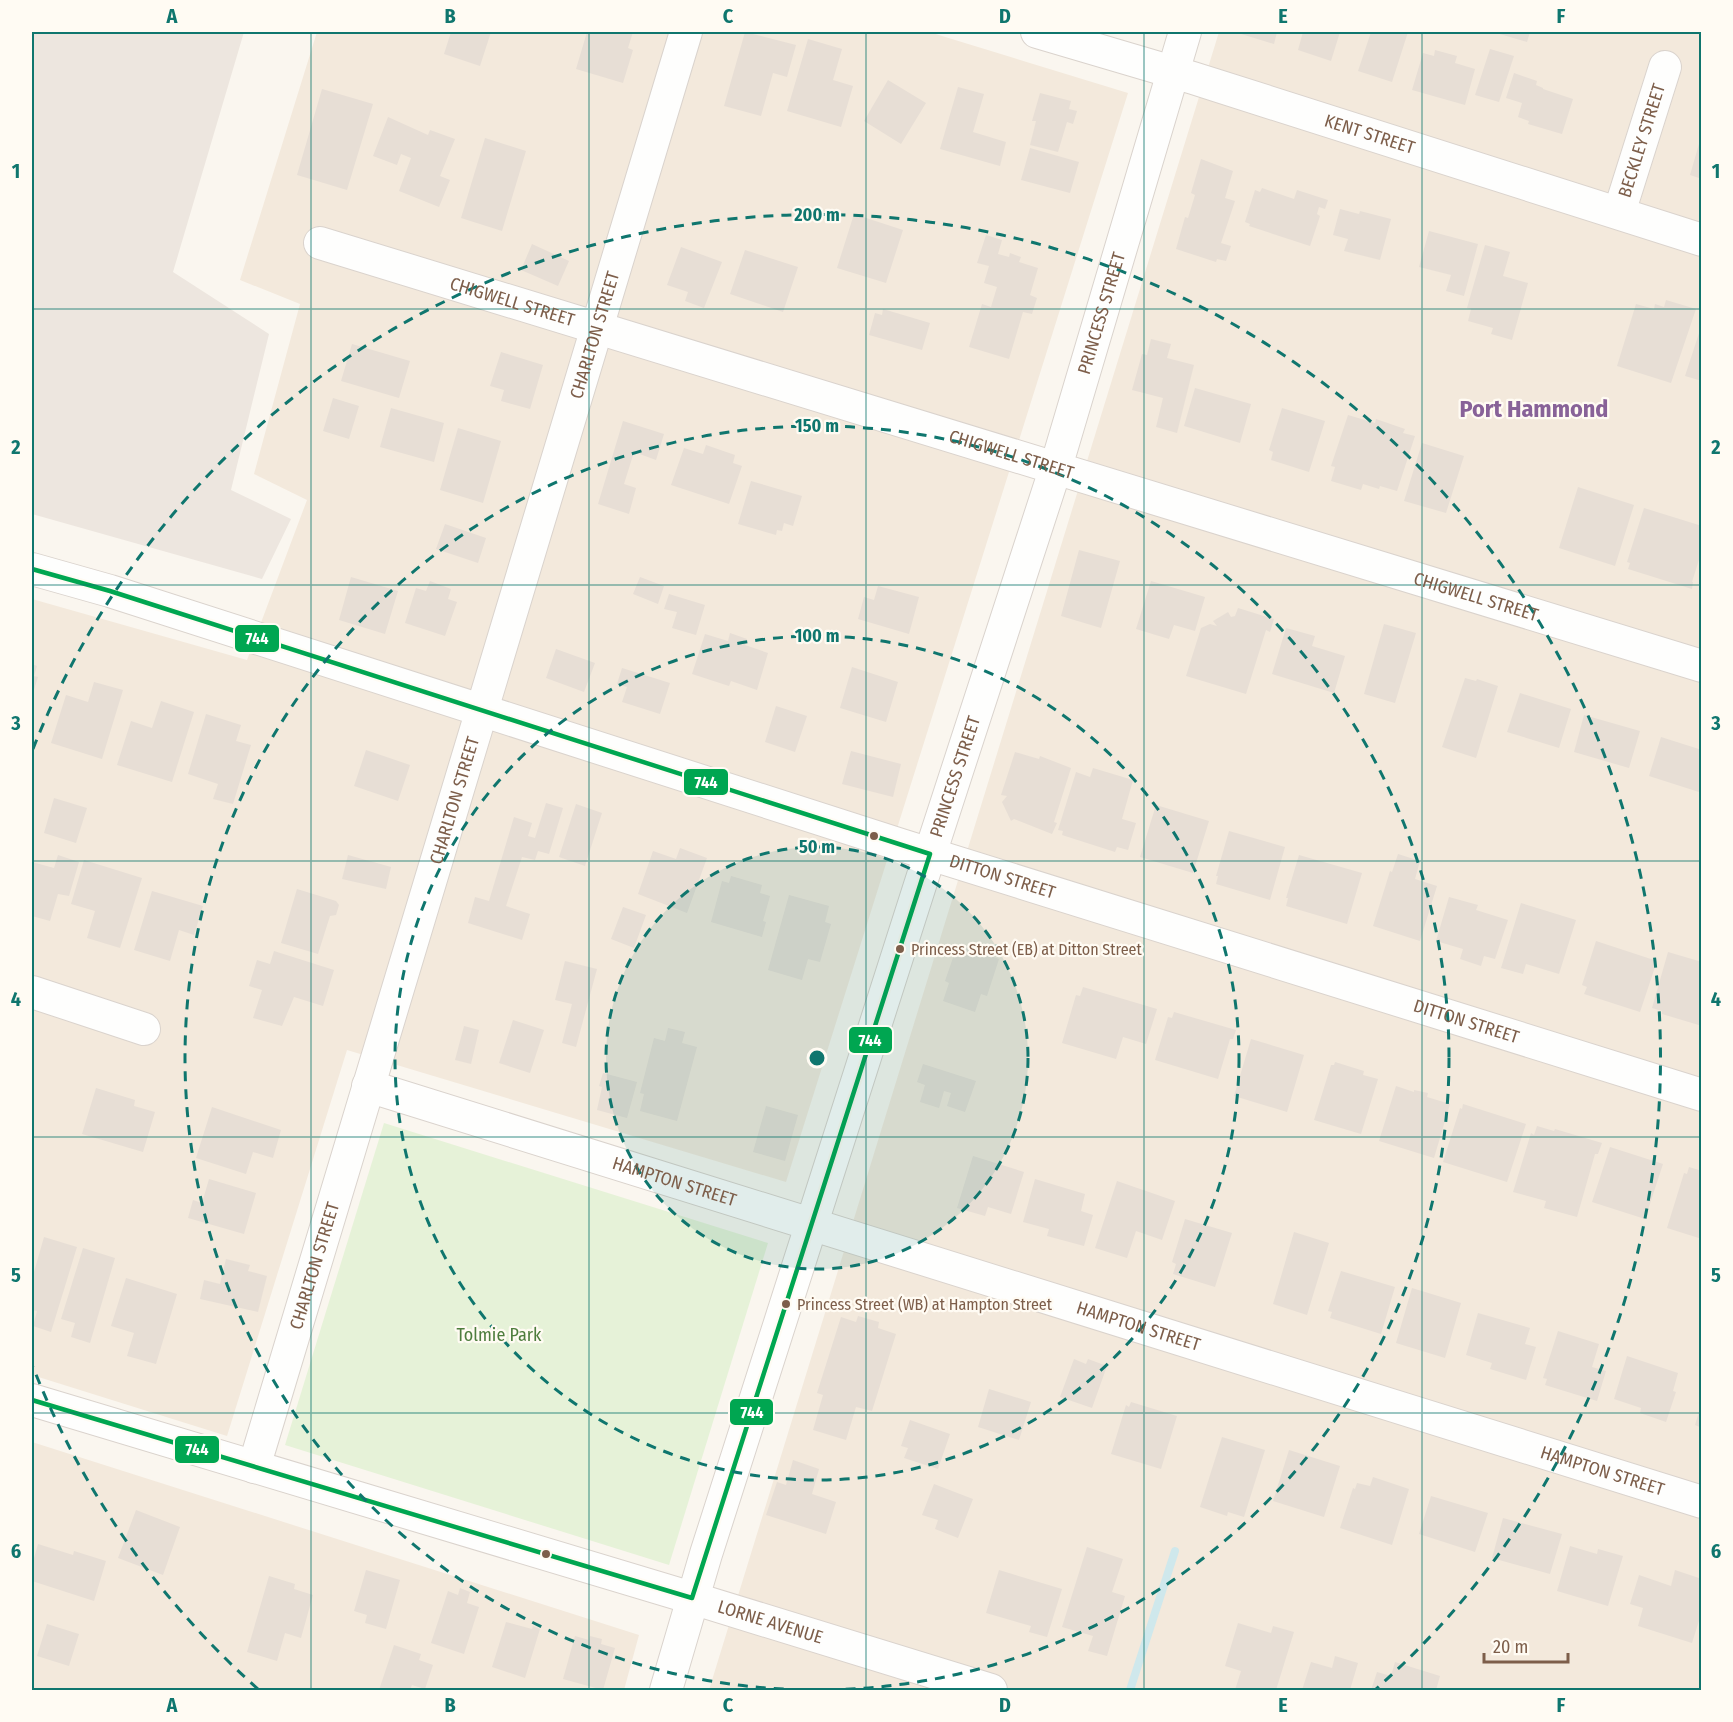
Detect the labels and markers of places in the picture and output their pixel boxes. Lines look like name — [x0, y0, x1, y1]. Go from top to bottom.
unlabelled marker — [868, 830, 880, 842]
place label: Princess Street (EB) at Ditton Street — [911, 940, 1142, 959]
marker: Princess Street (EB) at Ditton Street — [894, 943, 906, 955]
centre of rings — [807, 1048, 827, 1068]
place label: Princess Street (WB) at Hampton Street — [797, 1295, 1053, 1314]
marker: Princess Street (WB) at Hampton Street — [780, 1298, 792, 1310]
unlabelled marker — [540, 1548, 552, 1560]

